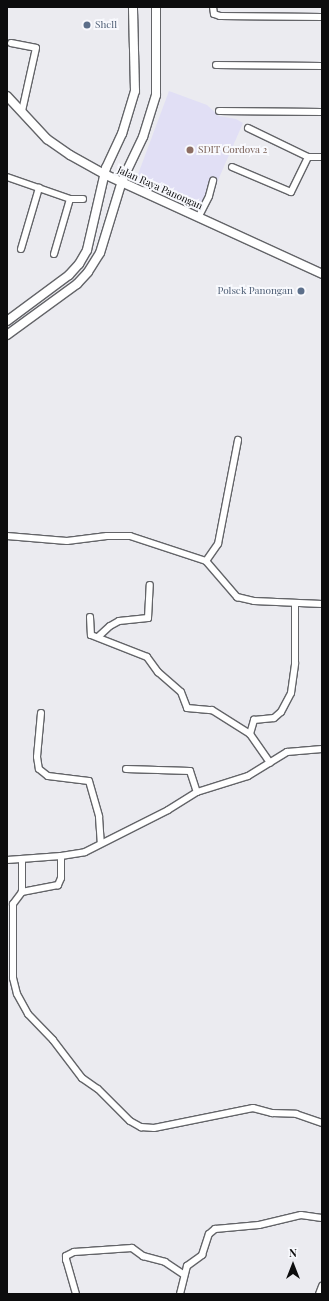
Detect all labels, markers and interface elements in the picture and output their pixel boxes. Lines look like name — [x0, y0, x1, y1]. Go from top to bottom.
place label: Shell — [95, 19, 117, 31]
marker: Shell — [82, 20, 92, 30]
place label: SDIT Cordova 2 — [198, 144, 268, 156]
marker: SDIT Cordova 2 — [185, 145, 195, 155]
street label: Jalan Raya Panongan — [115, 164, 205, 212]
place label: Polsek Panongan — [217, 285, 293, 297]
marker: Polsek Panongan — [296, 286, 306, 296]
north arrow — [273, 1245, 313, 1285]
text: N — [289, 1245, 297, 1260]

